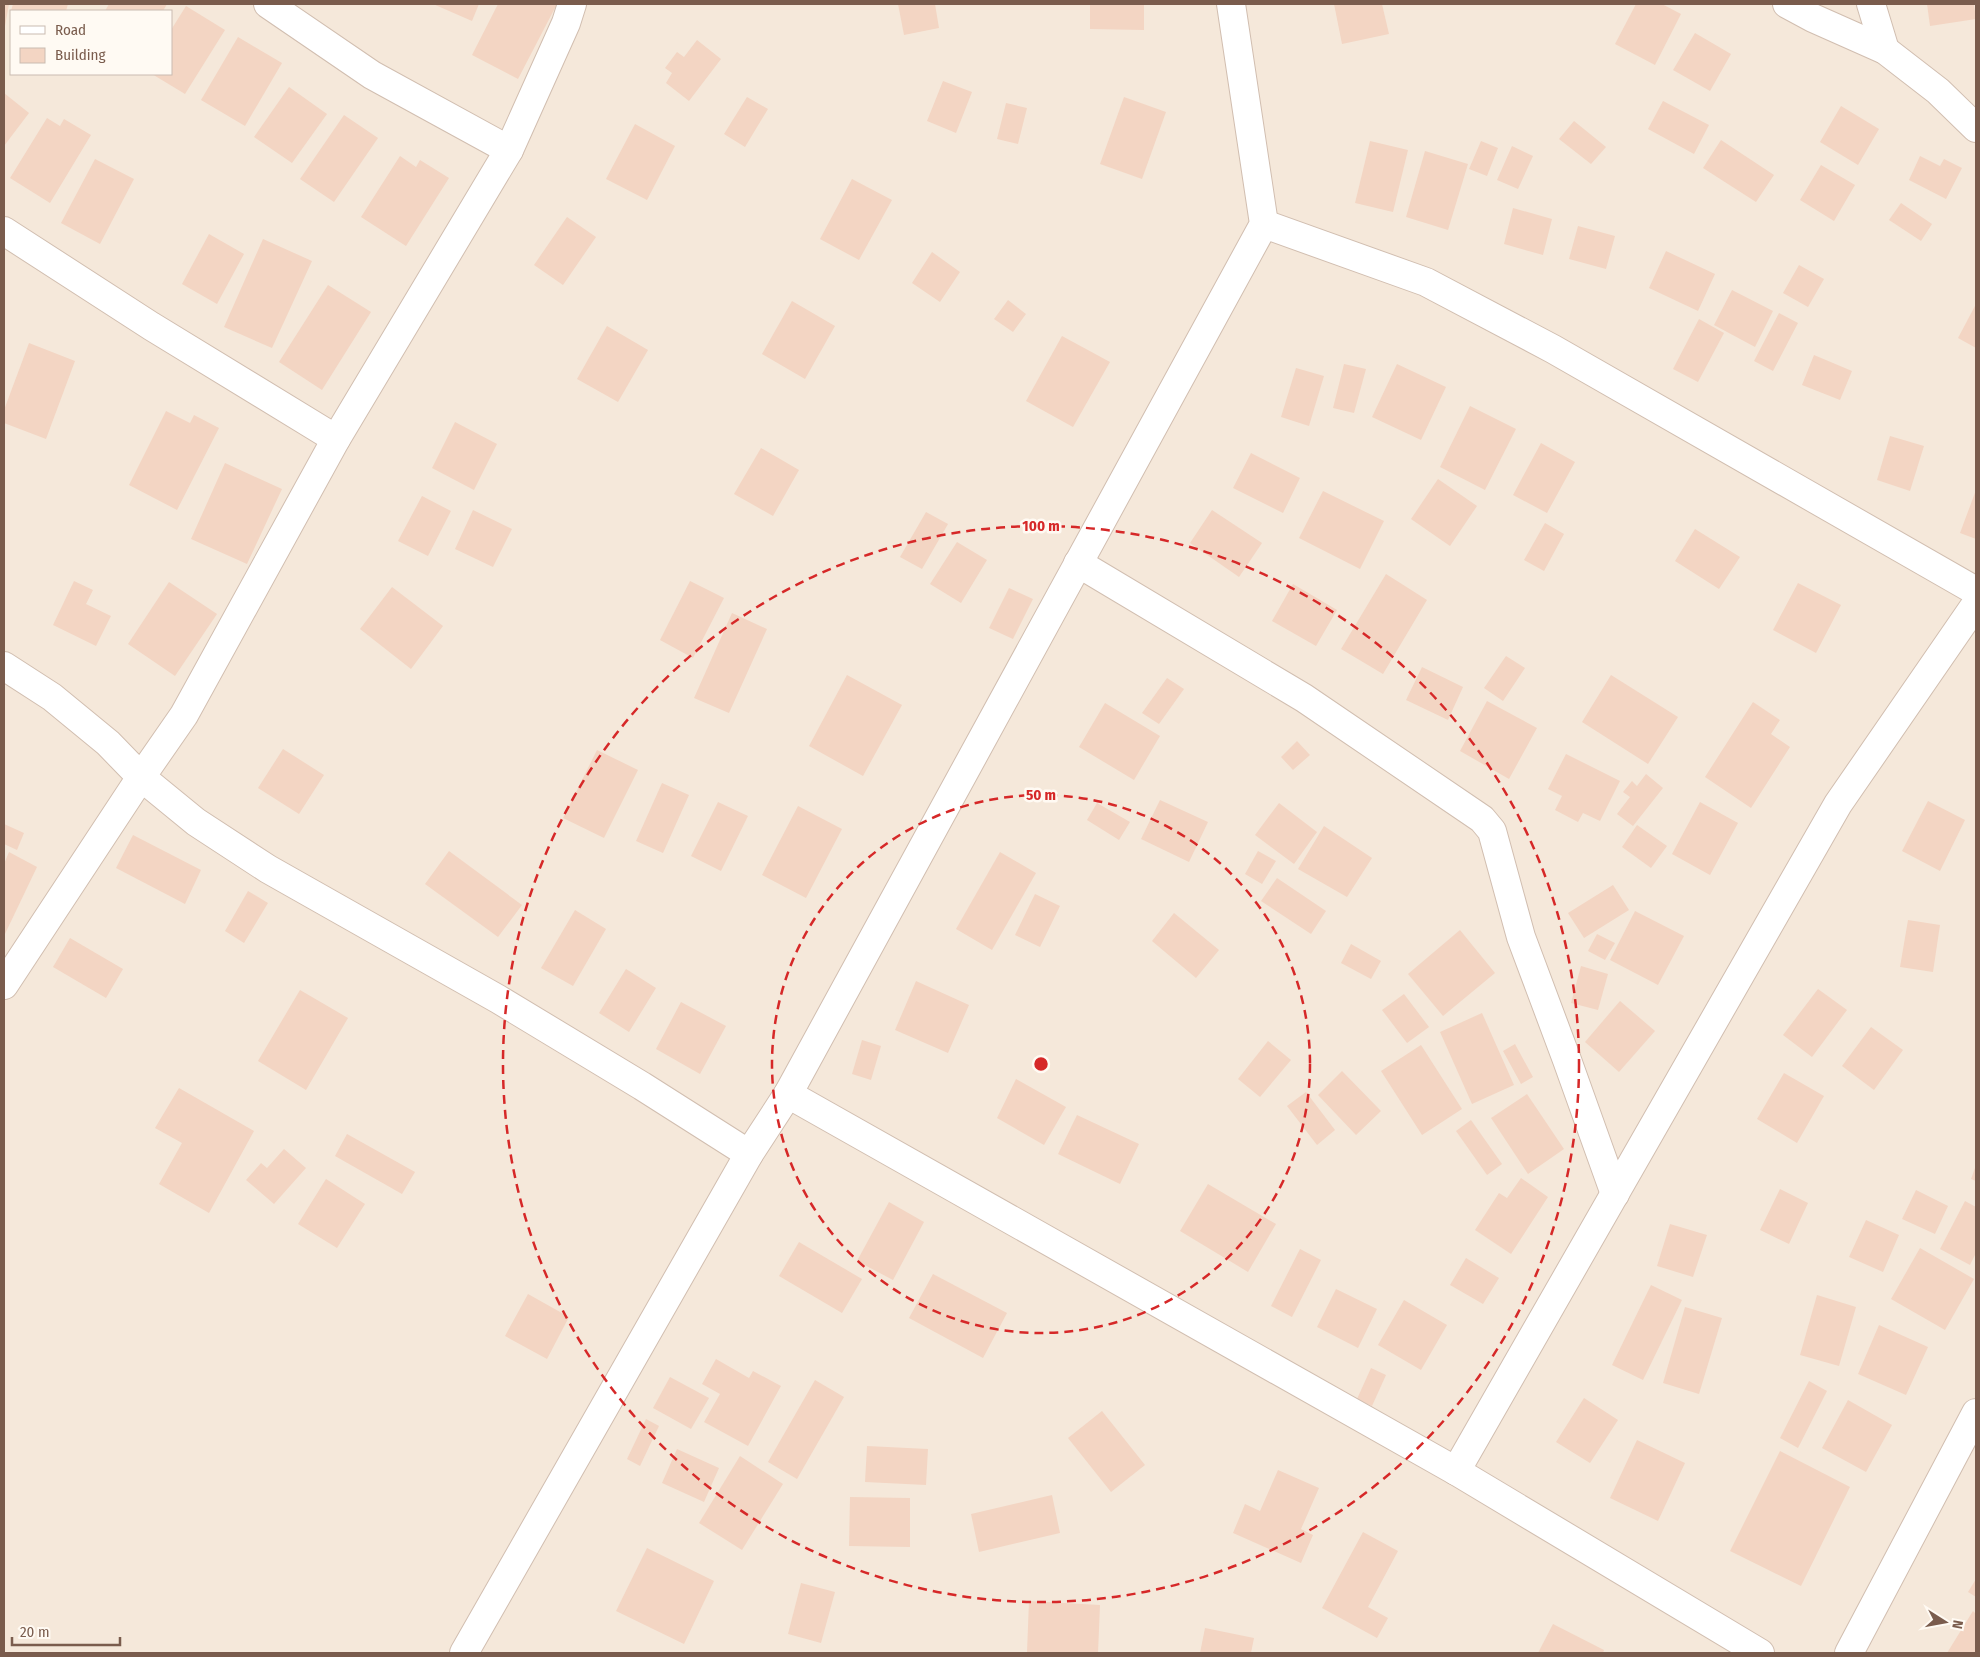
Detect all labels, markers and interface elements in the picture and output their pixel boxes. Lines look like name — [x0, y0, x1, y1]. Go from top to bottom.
legend — [10, 10, 172, 75]
text: Road — [55, 21, 86, 39]
text: Building — [55, 46, 106, 64]
text: 100 m — [1022, 517, 1060, 535]
text: 50 m — [1026, 786, 1056, 804]
centre of rings — [1032, 1055, 1050, 1073]
north arrow — [1920, 1597, 1970, 1647]
scale bar — [12, 1614, 120, 1646]
text: N — [1948, 1619, 1966, 1630]
text: 20 m — [20, 1623, 50, 1641]

